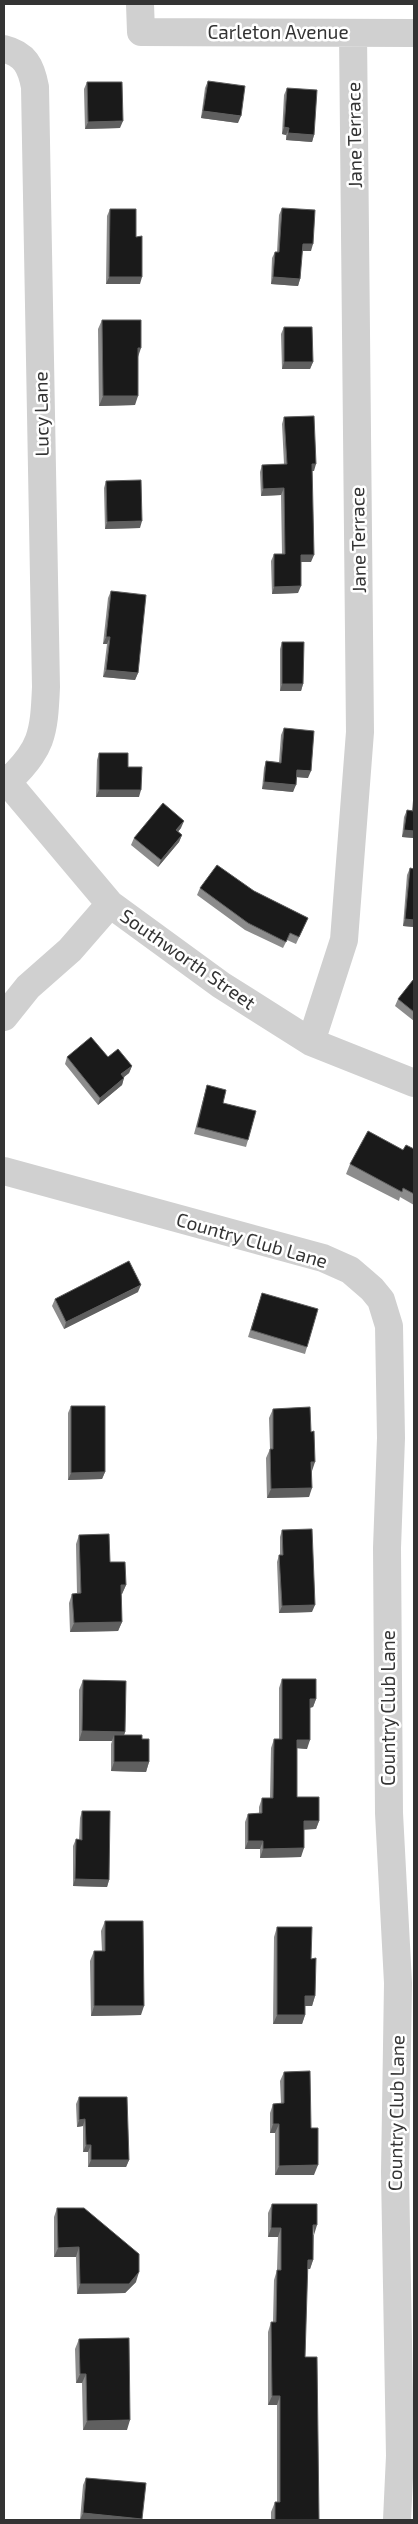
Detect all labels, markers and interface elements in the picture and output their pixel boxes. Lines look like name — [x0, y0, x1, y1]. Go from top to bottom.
street label: Carleton Avenue — [207, 20, 349, 43]
street label: Jane Terrace — [341, 82, 366, 188]
street label: Lucy Lane — [28, 371, 53, 457]
street label: Jane Terrace — [345, 487, 370, 593]
street label: Southworth Street — [116, 903, 260, 1014]
street label: Country Club Lane — [174, 1207, 330, 1272]
street label: Country Club Lane — [376, 1630, 399, 1786]
street label: Country Club Lane — [383, 2035, 408, 2191]

